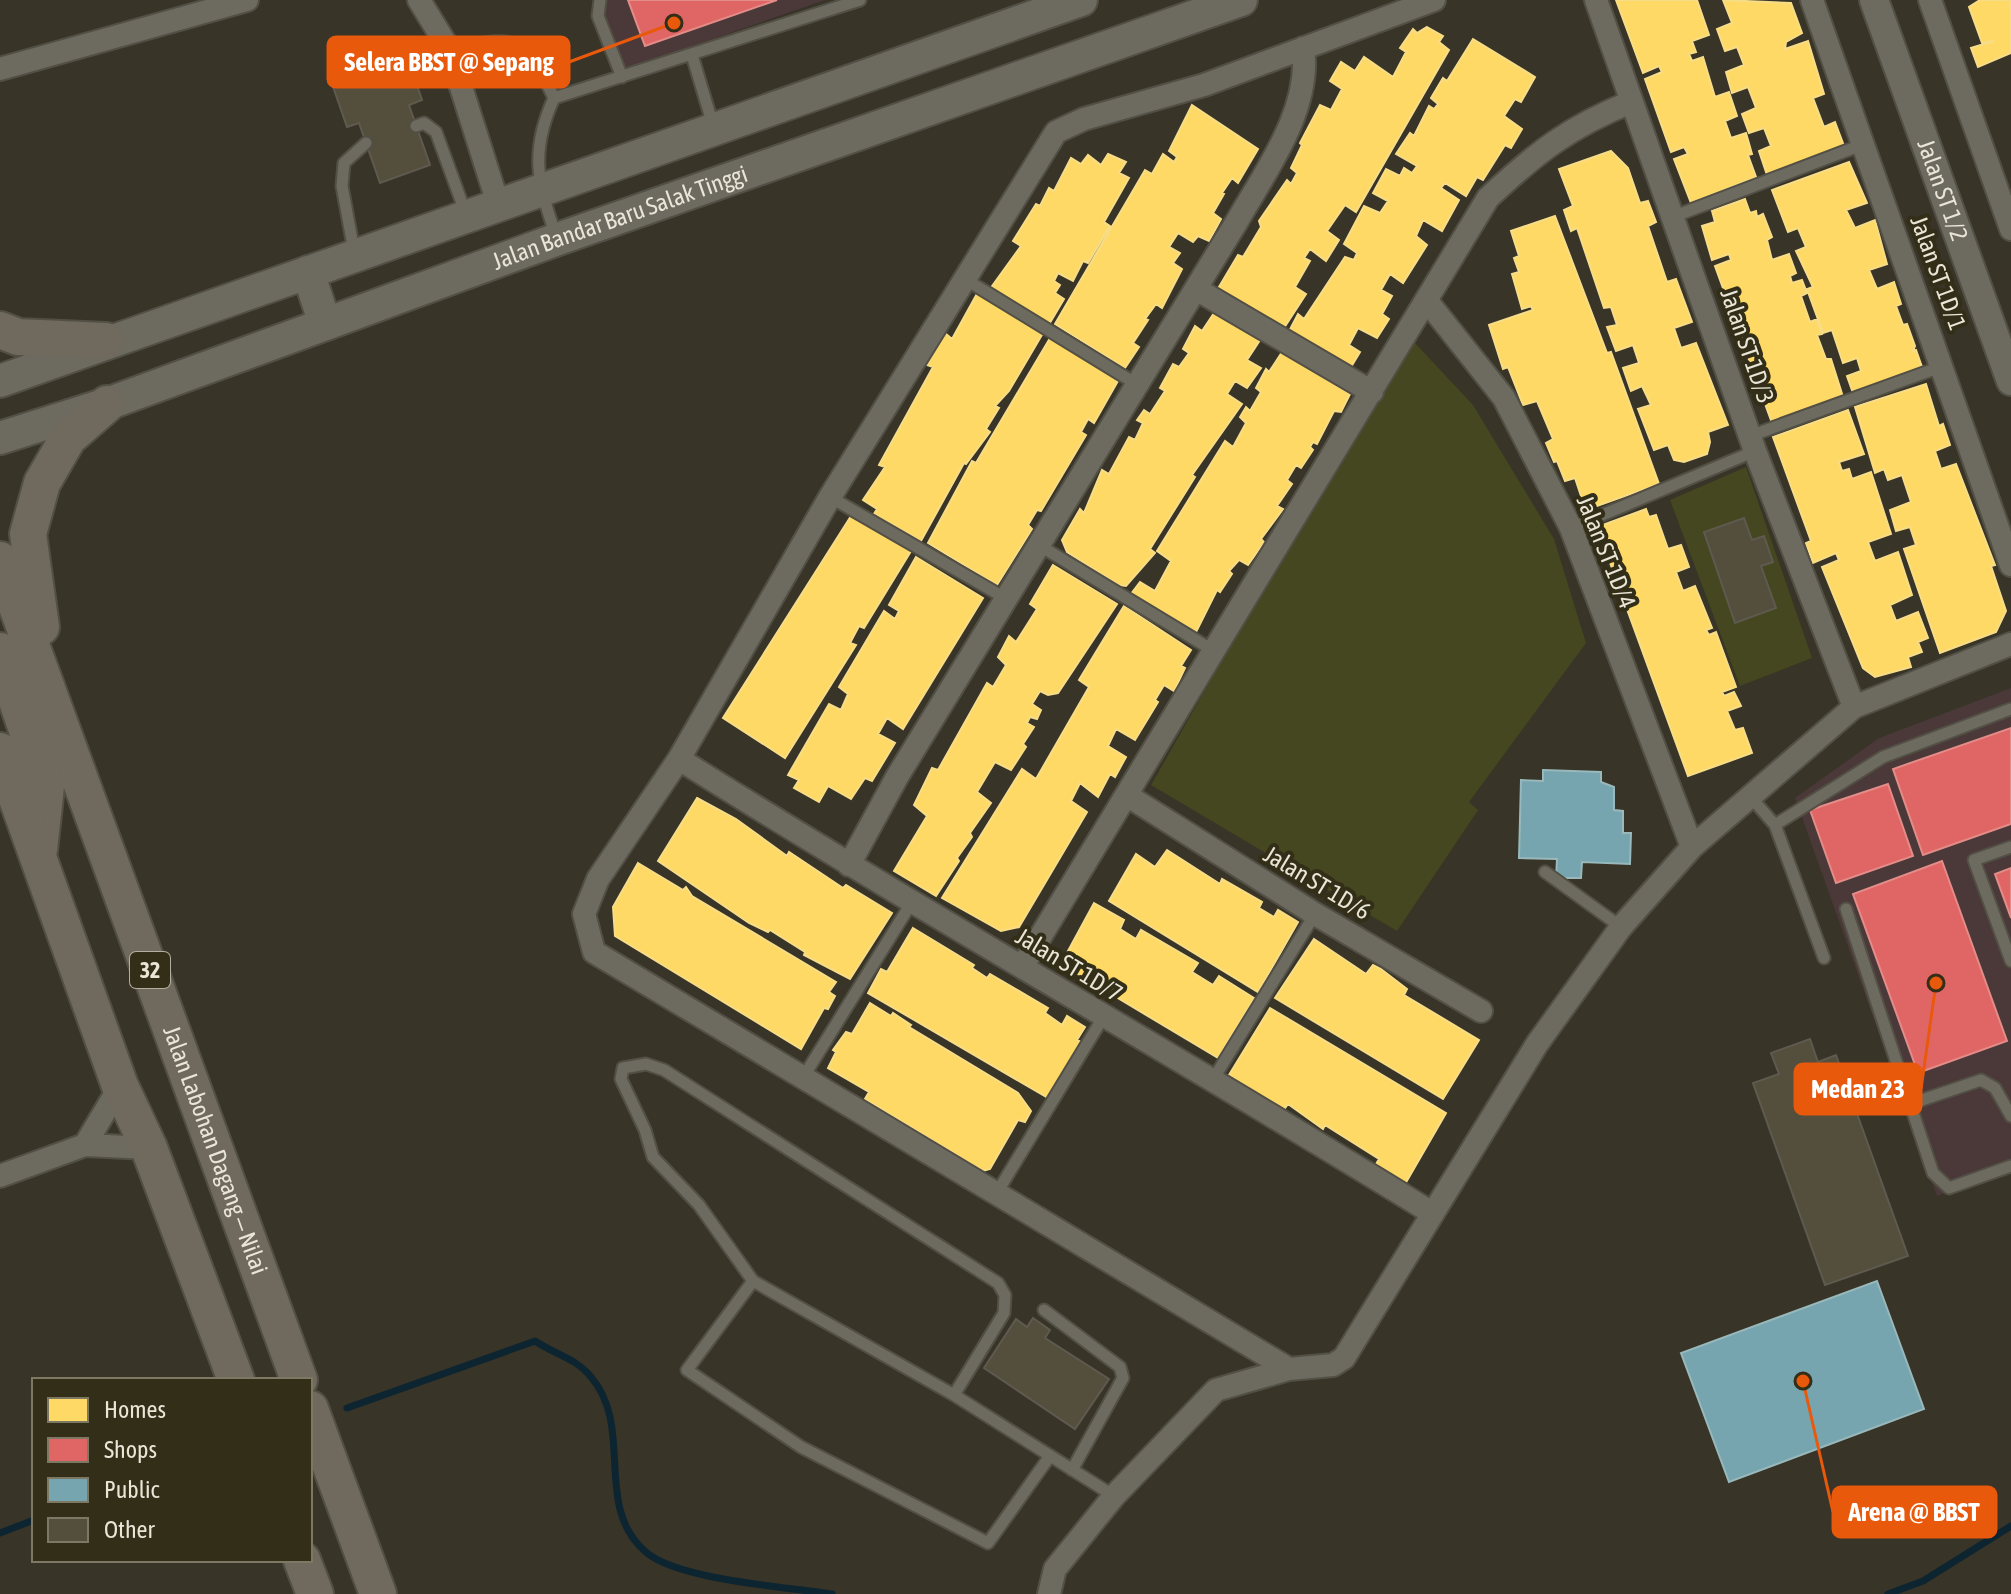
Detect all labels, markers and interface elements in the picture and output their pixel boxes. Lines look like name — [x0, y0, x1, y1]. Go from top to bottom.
callout: Selera BBST @ Sepang — [328, 37, 569, 87]
text: Selera BBST @ Sepang — [344, 47, 554, 77]
street label: Jalan ST 1/2 — [1912, 135, 1973, 244]
street label: Jalan Bandar Baru Salak Tinggi — [489, 160, 751, 275]
street label: Jalan ST 1D/1 — [1905, 212, 1972, 334]
street label: Jalan ST 1D/3 — [1715, 285, 1780, 407]
street label: Jalan ST 1D/4 — [1572, 491, 1641, 612]
street label: Jalan ST 1D/6 — [1259, 840, 1375, 925]
street label: Jalan ST 1D/7 — [1011, 922, 1127, 1007]
road number: 32 — [130, 952, 170, 988]
street label: Jalan Labohan Dagang ‒ Nilai — [158, 1022, 273, 1278]
callout: Medan 23 — [1795, 1064, 1921, 1114]
text: Medan 23 — [1811, 1074, 1905, 1104]
legend — [32, 1378, 312, 1562]
text: Homes — [104, 1396, 166, 1423]
text: Shops — [104, 1436, 157, 1463]
text: Public — [104, 1476, 160, 1503]
callout: Arena @ BBST — [1833, 1487, 1996, 1537]
text: Arena @ BBST — [1847, 1497, 1980, 1527]
text: Other — [104, 1516, 155, 1543]

